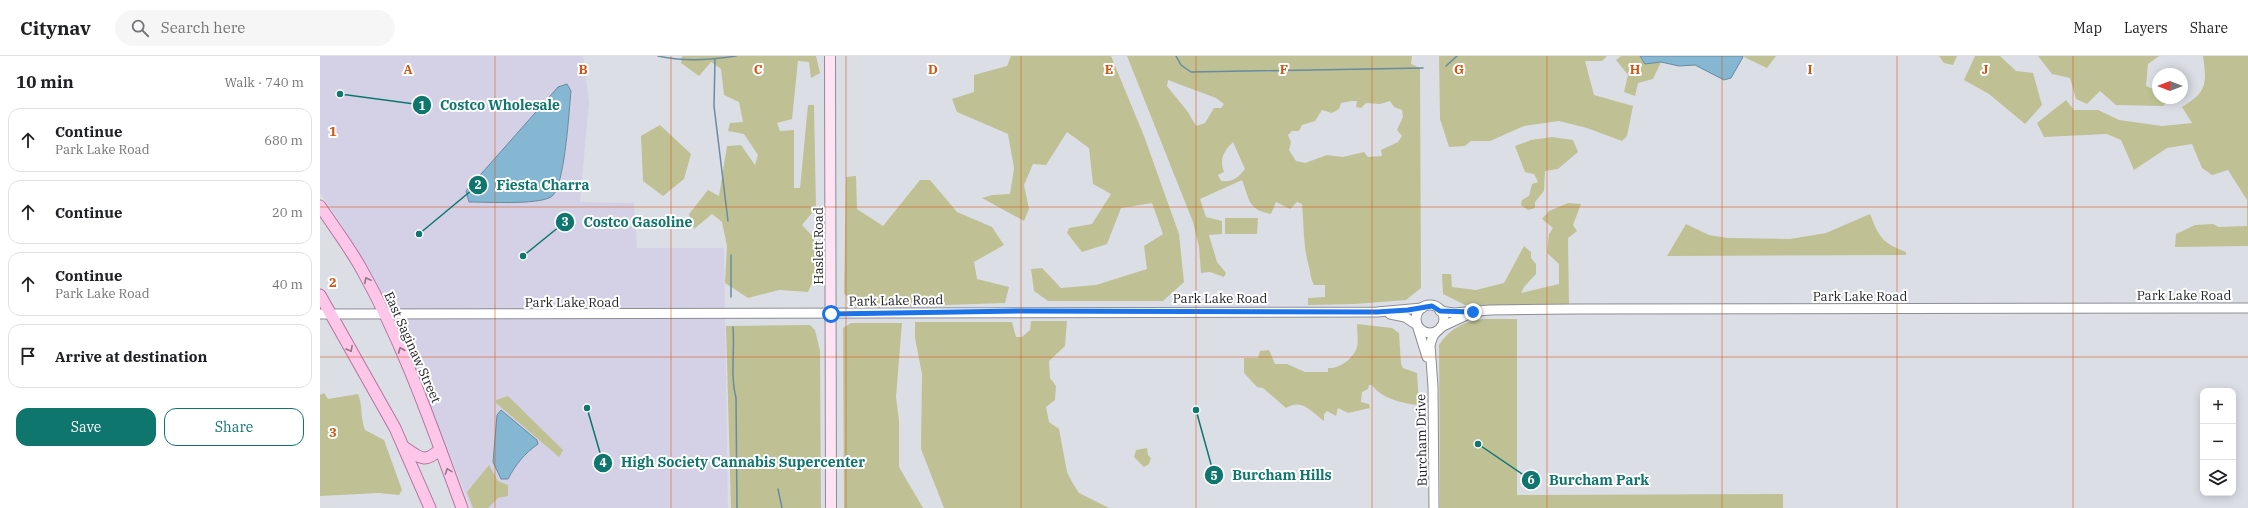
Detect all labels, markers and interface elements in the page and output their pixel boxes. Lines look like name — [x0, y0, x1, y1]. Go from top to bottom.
search box — [115, 10, 395, 46]
text: Citynav — [20, 16, 91, 40]
icon: search — [129, 17, 151, 39]
text: Search here — [161, 18, 245, 37]
text: Map — [2074, 19, 2102, 37]
text: Layers — [2124, 19, 2168, 37]
text: Share — [2190, 19, 2228, 37]
text: A — [403, 61, 413, 78]
text: B — [578, 61, 588, 78]
text: C — [754, 61, 763, 78]
text: D — [928, 61, 938, 78]
text: E — [1105, 61, 1113, 78]
text: F — [1280, 61, 1288, 78]
text: G — [1454, 61, 1464, 78]
text: H — [1630, 61, 1641, 78]
text: I — [1808, 61, 1813, 78]
text: J — [1982, 61, 1989, 78]
north arrow — [2152, 68, 2188, 104]
text: 10 min — [16, 71, 74, 93]
text: Walk · 740 m — [225, 74, 304, 91]
callout: Costco Wholesale — [412, 92, 569, 118]
text: Costco Wholesale — [440, 96, 560, 114]
text: 1 — [418, 98, 426, 113]
text: Continue — [55, 122, 122, 141]
text: 1 — [329, 123, 337, 140]
icon: ahead — [17, 129, 39, 151]
text: 680 m — [264, 132, 303, 149]
text: Park Lake Road — [55, 141, 150, 158]
callout: Fiesta Charra — [468, 172, 597, 198]
text: Fiesta Charra — [497, 176, 589, 194]
text: 2 — [474, 177, 482, 192]
icon: ahead — [17, 201, 39, 223]
text: Continue — [55, 203, 122, 222]
text: 20 m — [272, 204, 303, 221]
street label: Haslett Road — [810, 207, 827, 285]
callout: Costco Gasoline — [555, 209, 700, 235]
text: Costco Gasoline — [583, 213, 693, 231]
text: 3 — [561, 214, 569, 229]
text: Continue — [55, 266, 122, 285]
icon: ahead — [17, 273, 39, 295]
text: 2 — [329, 274, 337, 291]
text: 40 m — [272, 276, 303, 293]
one-way arrow — [364, 277, 372, 284]
text: Park Lake Road — [55, 285, 150, 302]
street label: Park Lake Road — [2137, 287, 2231, 304]
street label: Park Lake Road — [1813, 288, 1907, 305]
street label: East Saginaw Street — [380, 289, 445, 406]
street label: Park Lake Road — [1173, 290, 1267, 307]
street label: Park Lake Road — [849, 291, 944, 310]
street label: Park Lake Road — [525, 294, 619, 311]
route end — [1464, 303, 1482, 321]
route start — [822, 305, 840, 323]
one-way arrow — [346, 344, 353, 352]
icon: arrive — [17, 345, 39, 367]
text: Arrive at destination — [55, 347, 207, 366]
one-way arrow — [398, 347, 406, 355]
map controls — [2200, 388, 2236, 496]
button: + — [2200, 388, 2236, 424]
street label: Burcham Drive — [1412, 394, 1431, 486]
button: Save — [16, 408, 156, 446]
button: Share — [164, 408, 304, 446]
text: 3 — [329, 424, 337, 441]
button: − — [2200, 424, 2236, 460]
callout: High Society Cannabis Supercenter — [593, 450, 873, 476]
text: High Society Cannabis Supercenter — [621, 453, 865, 471]
text: 4 — [599, 455, 607, 470]
button: layers — [2200, 460, 2236, 496]
callout: Burcham Hills — [1204, 462, 1339, 488]
text: Burcham Hills — [1232, 466, 1332, 484]
callout: Burcham Park — [1521, 467, 1657, 493]
one-way arrow — [445, 468, 453, 475]
text: 5 — [1210, 468, 1218, 483]
text: Burcham Park — [1549, 471, 1649, 489]
text: 6 — [1527, 472, 1535, 487]

